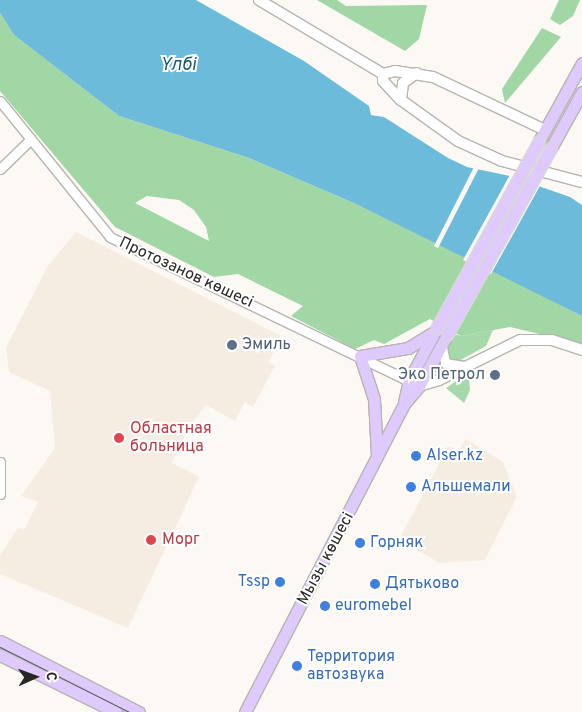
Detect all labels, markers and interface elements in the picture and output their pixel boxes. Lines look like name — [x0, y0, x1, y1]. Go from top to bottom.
water label: Үлбі — [160, 55, 196, 77]
street label: Протозанов көшесі — [116, 233, 256, 313]
place label: Эмиль — [242, 335, 291, 355]
marker: Эмиль — [226, 339, 238, 351]
place label: Эко Петрол — [398, 365, 485, 385]
marker: Эко Петрол — [489, 369, 501, 381]
place label: Областная больница — [130, 419, 212, 457]
marker: Областная больница — [112, 431, 126, 445]
place label: Alser.kz — [426, 446, 483, 466]
marker: Alser.kz — [410, 450, 422, 462]
place label: Альшемали — [421, 477, 511, 497]
marker: Альшемали — [405, 481, 417, 493]
street label: Мызы көшесі — [294, 509, 358, 609]
place label: Морг — [162, 530, 200, 550]
marker: Морг — [144, 533, 158, 547]
place label: Горняк — [370, 533, 423, 553]
marker: Горняк — [354, 537, 366, 549]
place label: Tssp — [238, 572, 270, 592]
place label: Дятьково — [385, 574, 459, 594]
marker: Tssp — [274, 576, 286, 588]
marker: Дятьково — [369, 578, 381, 590]
place label: euromebel — [335, 596, 412, 616]
marker: euromebel — [319, 600, 331, 612]
place label: Территория автозвука — [307, 647, 395, 685]
north arrow — [10, 652, 60, 702]
marker: Территория автозвука — [291, 660, 303, 672]
text: С — [42, 672, 59, 681]

